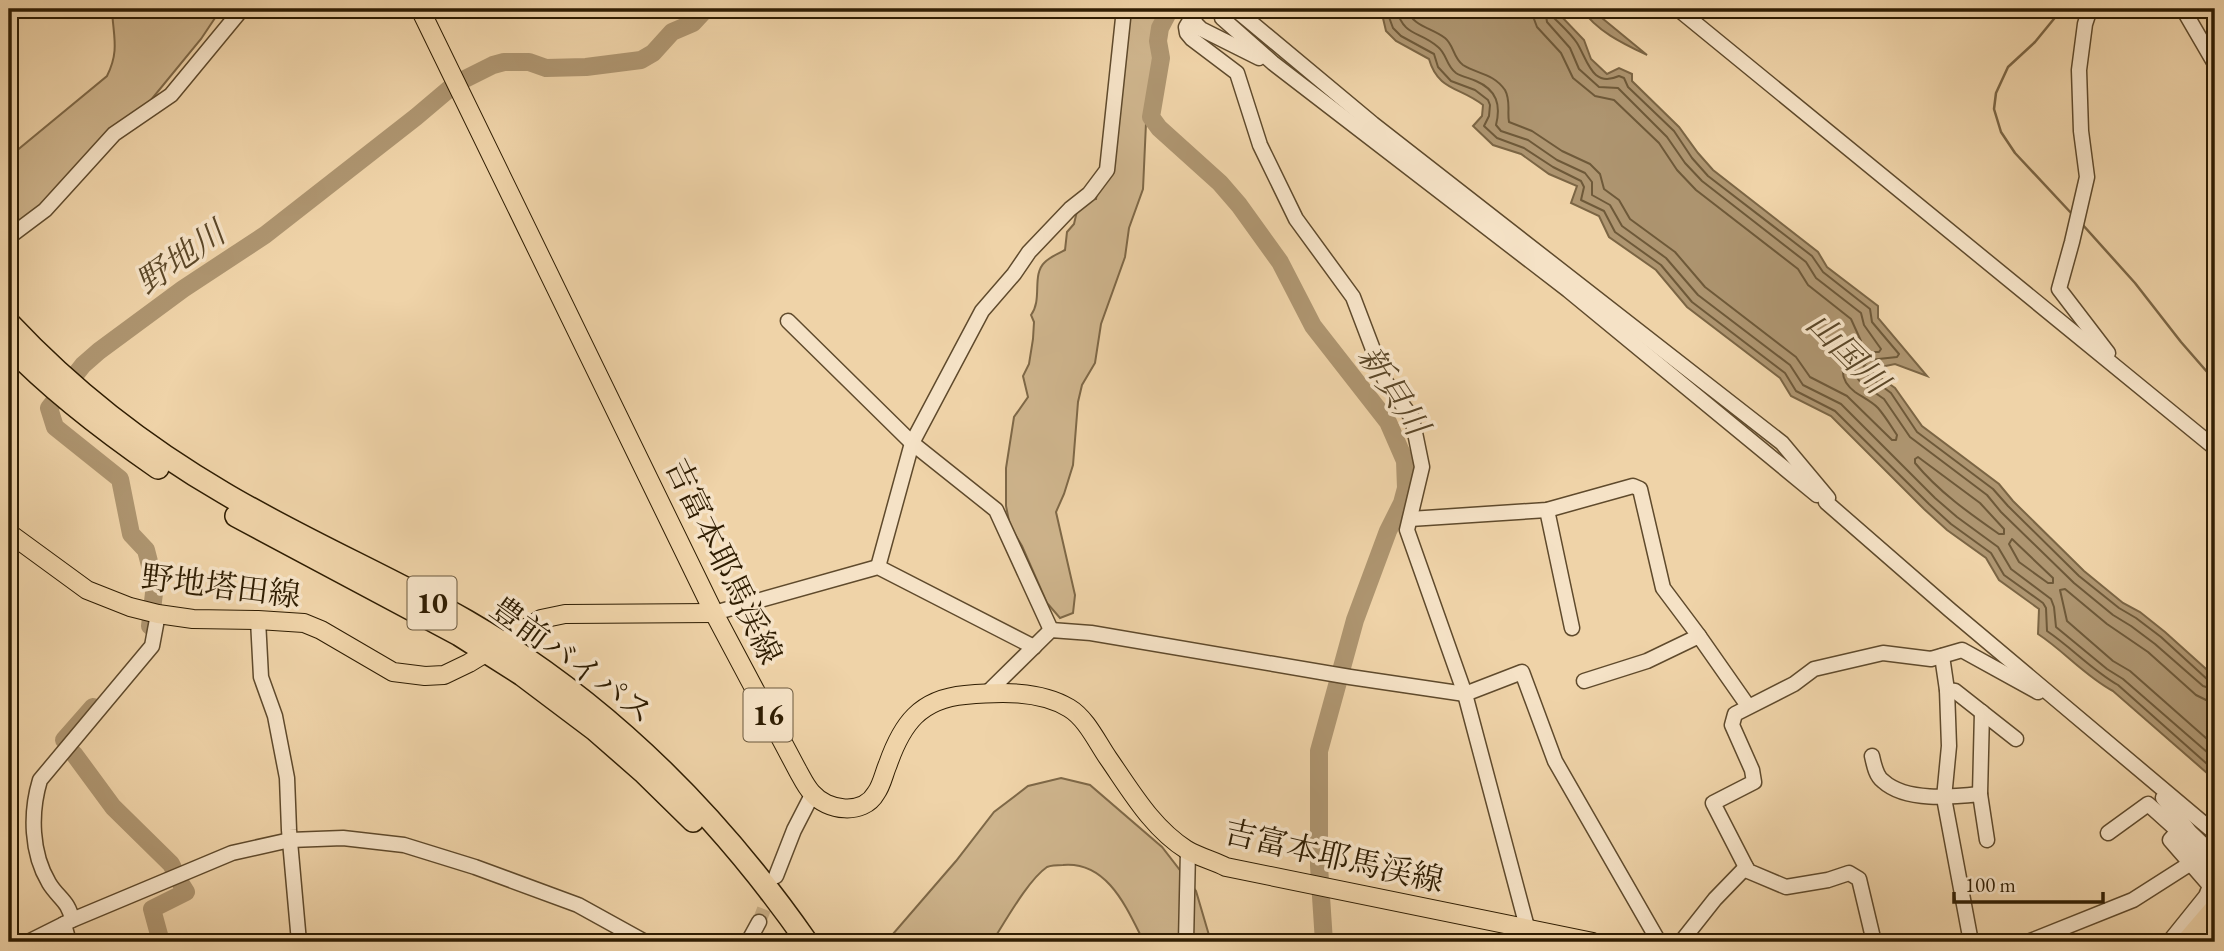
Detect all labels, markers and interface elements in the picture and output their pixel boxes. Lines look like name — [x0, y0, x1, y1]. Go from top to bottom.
water label: 野地川 — [127, 210, 236, 303]
water label: 山国川 — [1797, 302, 1900, 405]
water label: 新貝川 — [1349, 337, 1440, 446]
street label: 吉富本耶馬渓線 — [656, 451, 792, 671]
street label: 野地塔田線 — [139, 555, 303, 617]
road number: 10 — [408, 576, 457, 630]
street label: 豊前バイパス — [482, 587, 662, 733]
road number: 16 — [744, 688, 792, 742]
street label: 吉富本耶馬渓線 — [1220, 810, 1448, 902]
scale bar — [1954, 860, 2103, 904]
text: 100 m — [1965, 871, 2016, 898]

